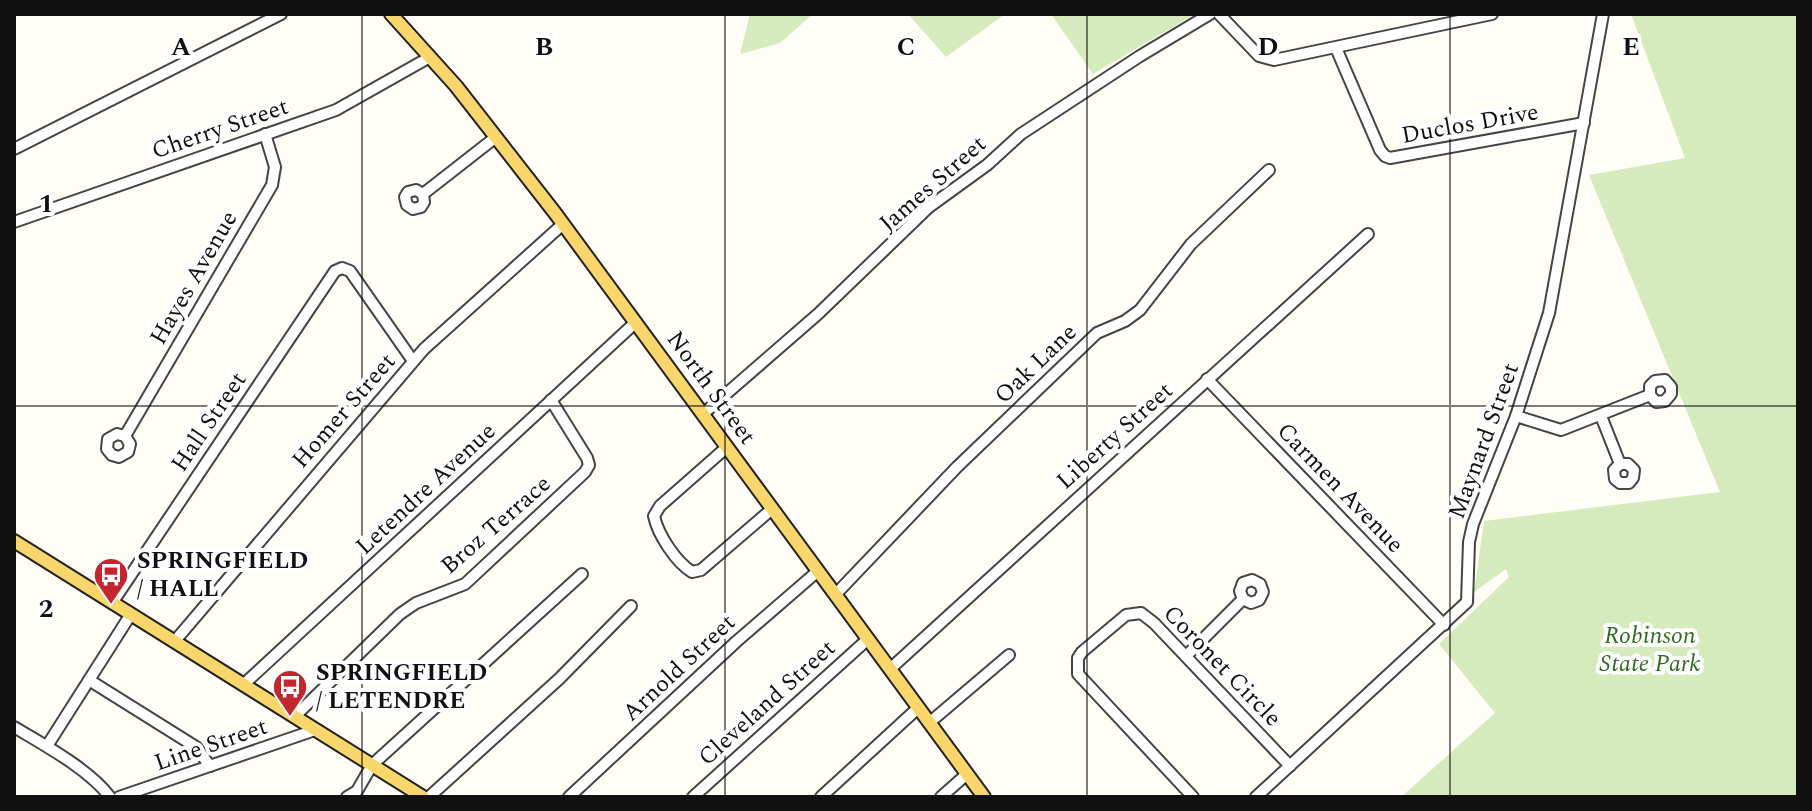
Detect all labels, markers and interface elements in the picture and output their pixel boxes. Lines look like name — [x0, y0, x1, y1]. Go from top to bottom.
text: A — [171, 27, 191, 67]
text: B — [535, 27, 553, 67]
text: C — [897, 27, 915, 67]
text: D — [1258, 27, 1278, 67]
text: E — [1622, 27, 1640, 67]
street label: Cherry Street — [147, 89, 293, 169]
street label: Duclos Drive — [1399, 94, 1541, 154]
street label: James Street — [871, 127, 995, 241]
text: 1 — [39, 184, 53, 224]
street label: Hayes Avenue — [141, 204, 247, 352]
street label: Oak Lane — [986, 315, 1086, 413]
street label: North Street — [657, 324, 765, 452]
street label: Homer Street — [283, 345, 405, 477]
street label: Maynard Street — [1439, 358, 1529, 524]
street label: Hall Street — [162, 365, 256, 479]
street label: Liberty Street — [1049, 374, 1181, 498]
street label: Letendre Avenue — [348, 414, 504, 564]
street label: Carmen Avenue — [1268, 414, 1412, 562]
street label: Broz Terrace — [433, 467, 559, 583]
place label: SPRINGFIELD / HALL — [137, 543, 308, 607]
bus stop icon: SPRINGFIELD / HALL — [92, 556, 130, 606]
text: 2 — [39, 589, 53, 629]
street label: Coronet Circle — [1154, 597, 1290, 735]
street label: Arnold Street — [614, 606, 744, 730]
park label: Robinson State Park — [1600, 618, 1700, 682]
street label: Cleveland Street — [690, 631, 844, 775]
place label: SPRINGFIELD / LETENDRE — [316, 655, 487, 719]
bus stop icon: SPRINGFIELD / LETENDRE — [271, 668, 309, 718]
street label: Line Street — [150, 709, 272, 781]

